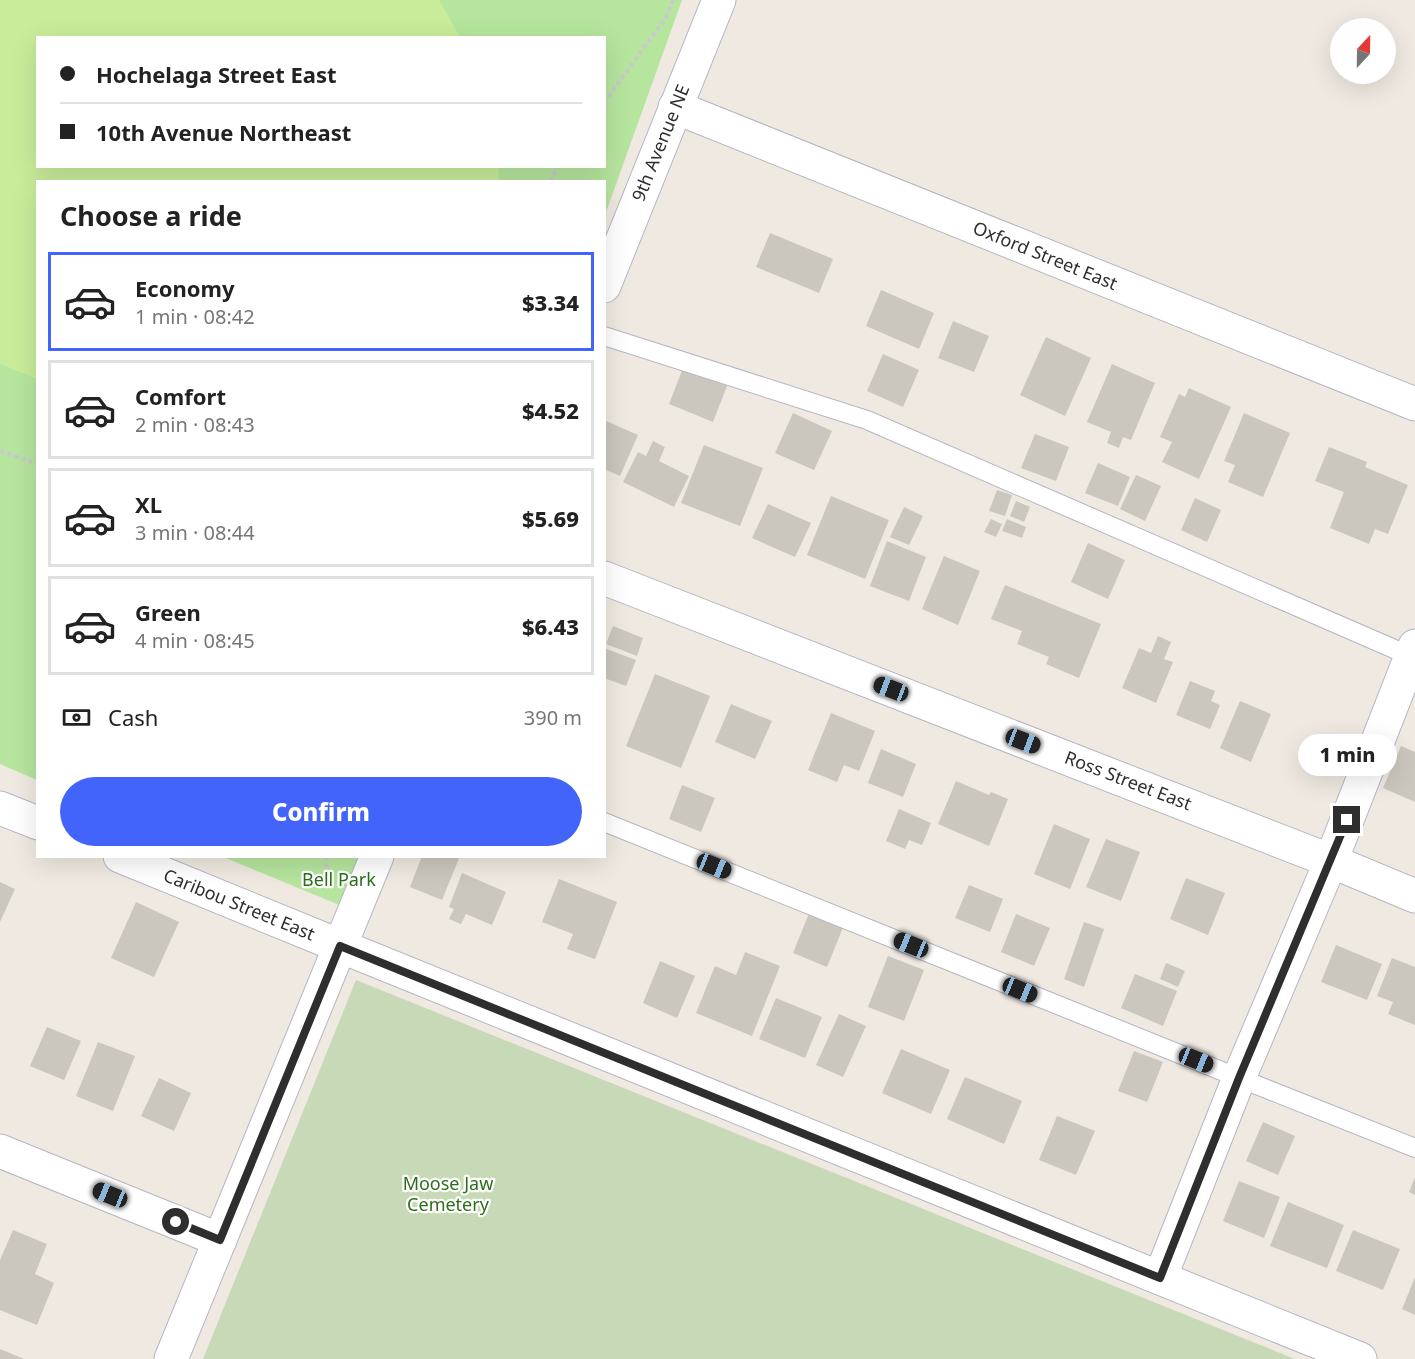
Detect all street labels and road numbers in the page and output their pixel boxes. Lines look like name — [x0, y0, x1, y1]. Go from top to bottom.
street label: 9th Avenue NE — [626, 81, 694, 205]
street label: Oxford Street East — [970, 215, 1122, 295]
street label: Ross Street East — [1061, 745, 1196, 815]
street label: Caribou Street East — [160, 863, 319, 946]

